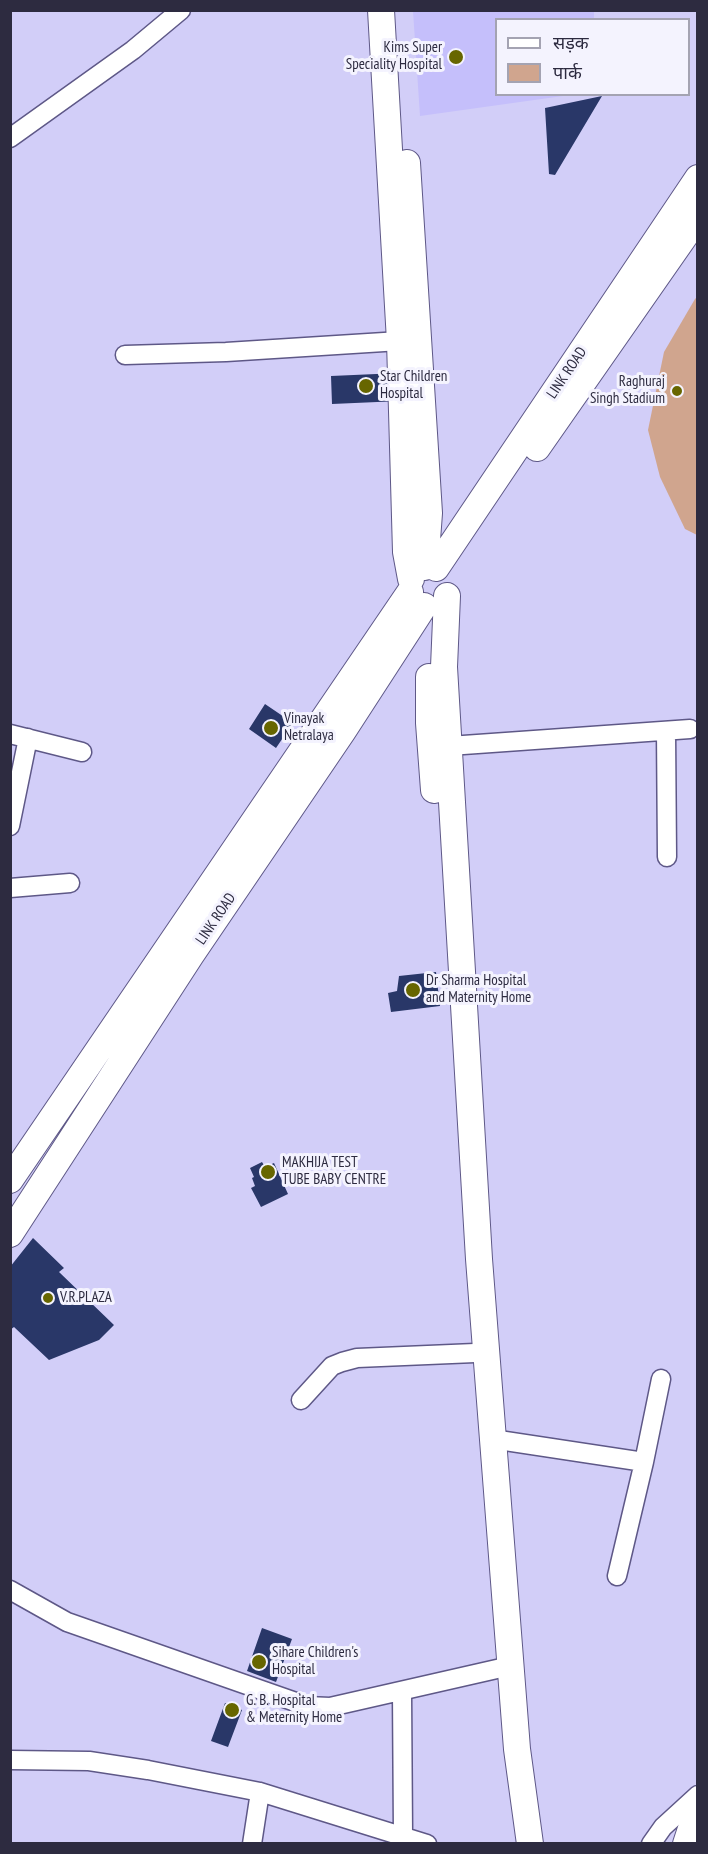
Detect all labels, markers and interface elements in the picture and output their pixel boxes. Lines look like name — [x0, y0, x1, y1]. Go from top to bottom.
legend — [495, 18, 690, 96]
text: सड़क — [553, 31, 589, 54]
place label: Kims Super Speciality Hospital — [346, 39, 442, 74]
marker: Kims Super Speciality Hospital — [447, 48, 465, 66]
text: पार्क — [553, 61, 582, 84]
street label: LINK ROAD — [543, 344, 591, 402]
place label: Star Children Hospital — [380, 368, 447, 403]
place label: Raghuraj Singh Stadium — [590, 373, 665, 408]
marker: Star Children Hospital — [357, 377, 375, 395]
marker: Raghuraj Singh Stadium — [670, 384, 684, 398]
place label: Vinayak Netralaya — [284, 710, 334, 745]
marker: Vinayak Netralaya — [262, 719, 280, 737]
street label: LINK ROAD — [192, 890, 240, 948]
place label: Dr Sharma Hospital and Maternity Home — [426, 972, 531, 1007]
marker: Dr Sharma Hospital and Maternity Home — [404, 981, 422, 999]
place label: MAKHIJA TEST TUBE BABY CENTRE — [282, 1154, 386, 1189]
marker: MAKHIJA TEST TUBE BABY CENTRE — [259, 1163, 277, 1181]
place label: V.R.PLAZA — [60, 1289, 112, 1307]
marker: V.R.PLAZA — [41, 1291, 55, 1305]
place label: Sihare Children's Hospital — [272, 1644, 358, 1679]
marker: Sihare Children's Hospital — [250, 1653, 268, 1671]
place label: G. B. Hospital & Meternity Home — [246, 1692, 342, 1727]
marker: G. B. Hospital & Meternity Home — [223, 1701, 241, 1719]

